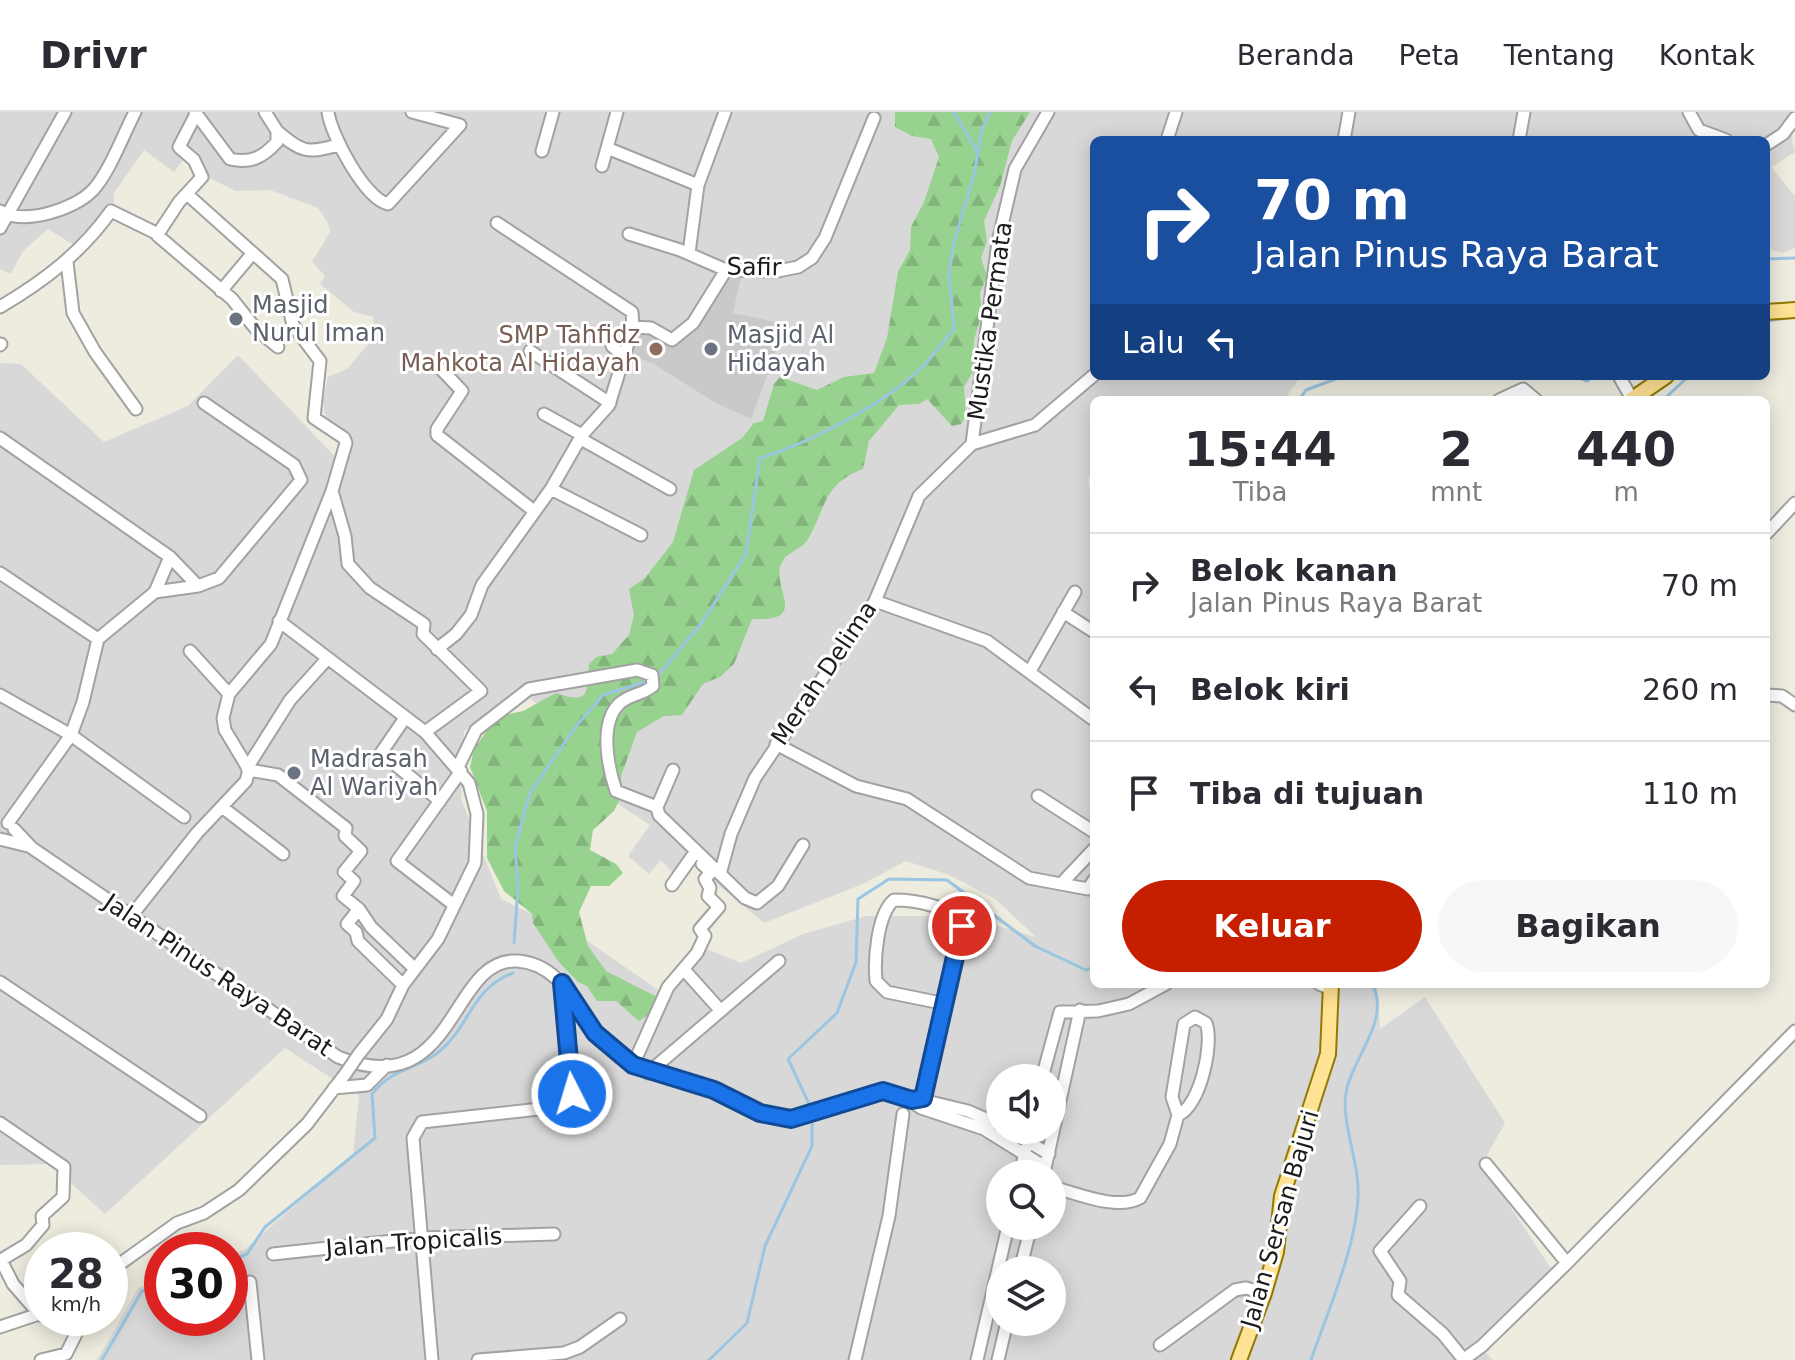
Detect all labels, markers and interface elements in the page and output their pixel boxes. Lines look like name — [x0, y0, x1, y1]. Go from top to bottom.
text: Drivr — [40, 33, 147, 77]
text: Beranda — [1237, 39, 1355, 72]
text: Peta — [1399, 39, 1460, 72]
text: Tentang — [1504, 39, 1615, 72]
text: Kontak — [1659, 39, 1755, 72]
text: 70 m — [1254, 167, 1410, 232]
icon: right — [1122, 168, 1226, 272]
street label: Mustika Permata — [962, 220, 1018, 422]
text: Jalan Pinus Raya Barat — [1254, 234, 1659, 275]
street label: Safir — [726, 253, 782, 281]
place label: Masjid Nurul Iman — [252, 291, 385, 347]
marker: Masjid Nurul Iman — [227, 310, 245, 328]
icon: left — [1200, 320, 1244, 364]
place label: SMP Tahfidz Mahkota Al Hidayah — [400, 321, 640, 377]
place label: Masjid Al Hidayah — [727, 321, 834, 377]
text: Lalu — [1122, 325, 1184, 360]
marker: SMP Tahfidz Mahkota Al Hidayah — [647, 340, 665, 358]
marker: Masjid Al Hidayah — [702, 340, 720, 358]
text: 15:44 — [1184, 421, 1337, 477]
text: 2 — [1440, 421, 1473, 477]
text: 440 — [1576, 421, 1676, 477]
text: Tiba — [1233, 477, 1288, 507]
text: mnt — [1430, 477, 1482, 507]
text: m — [1613, 477, 1639, 507]
text: Belok kanan — [1190, 553, 1398, 588]
icon: right — [1122, 563, 1166, 607]
text: 70 m — [1661, 568, 1738, 603]
text: Jalan Pinus Raya Barat — [1190, 588, 1482, 618]
street label: Merah Delima — [766, 596, 882, 750]
icon: left — [1122, 667, 1166, 711]
text: Belok kiri — [1190, 672, 1350, 707]
text: 260 m — [1642, 672, 1738, 707]
place label: Madrasah Al Wariyah — [310, 745, 438, 801]
marker: Madrasah Al Wariyah — [285, 764, 303, 782]
icon: arrive — [1122, 771, 1166, 815]
text: Tiba di tujuan — [1190, 776, 1424, 811]
text: 110 m — [1642, 776, 1738, 811]
button: Keluar — [1122, 880, 1422, 972]
button: Bagikan — [1438, 880, 1738, 972]
street label: Jalan Pinus Raya Barat — [97, 887, 338, 1062]
pin — [928, 892, 996, 960]
icon: arrive — [940, 904, 984, 948]
position arrow — [530, 1052, 614, 1136]
map controls — [986, 1064, 1066, 1336]
button: sound — [986, 1064, 1066, 1144]
street label: Jalan Sersan Bajuri — [1235, 1107, 1325, 1333]
button: search — [986, 1160, 1066, 1240]
street label: Jalan Tropicalis — [323, 1222, 503, 1262]
speed limit sign: 30 — [144, 1232, 248, 1336]
text: 28 — [48, 1251, 104, 1297]
button: layers — [986, 1256, 1066, 1336]
text: km/h — [51, 1292, 101, 1316]

